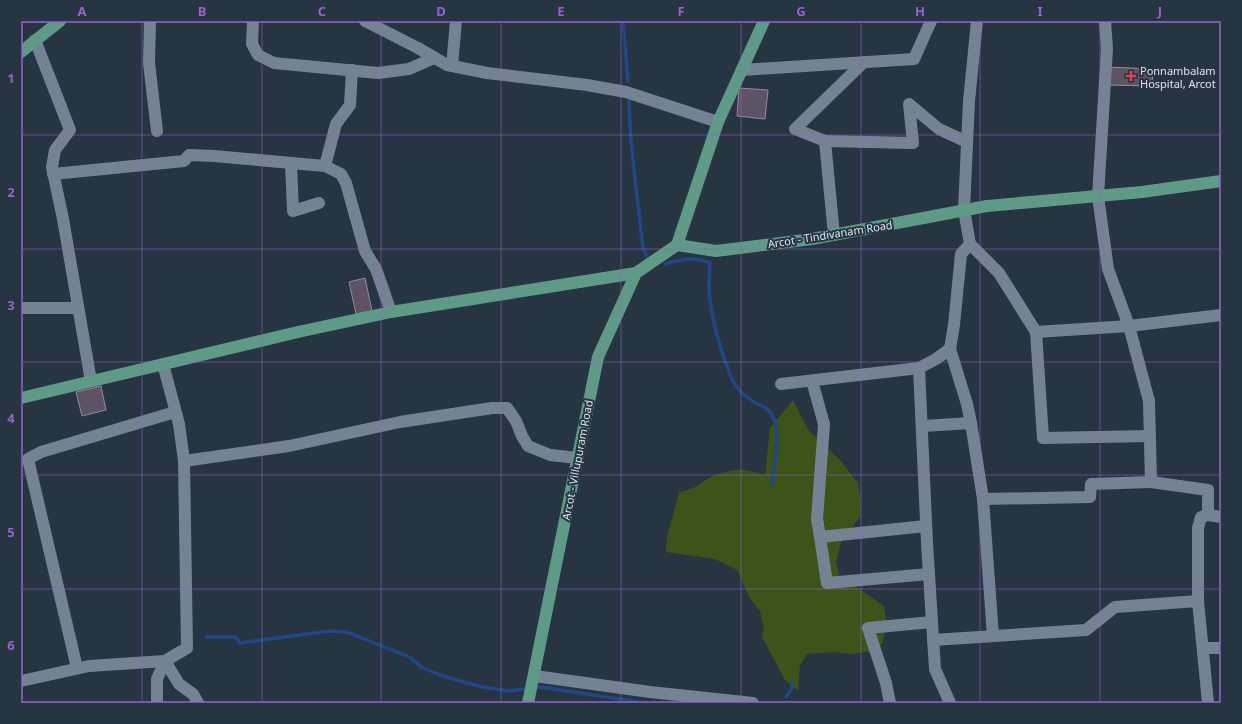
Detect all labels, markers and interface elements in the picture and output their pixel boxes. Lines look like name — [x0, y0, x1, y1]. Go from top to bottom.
text: A — [78, 2, 87, 20]
text: B — [198, 2, 206, 20]
text: C — [318, 2, 326, 20]
text: D — [436, 2, 446, 20]
text: E — [557, 2, 565, 20]
text: F — [677, 2, 685, 20]
text: G — [796, 2, 806, 20]
text: H — [915, 2, 925, 20]
text: I — [1037, 2, 1043, 20]
text: J — [1157, 2, 1162, 20]
place label: Ponnambalam Hospital, Arcot — [1140, 63, 1216, 91]
text: 1 — [7, 69, 15, 87]
marker: Ponnambalam Hospital, Arcot — [1125, 70, 1137, 82]
text: 2 — [7, 183, 15, 201]
street label: Arcot - Tindivanam Road — [767, 217, 893, 251]
text: 3 — [7, 296, 15, 314]
street label: Arcot - Villupuram Road — [558, 399, 596, 521]
text: 4 — [7, 409, 15, 427]
text: 5 — [7, 523, 15, 541]
text: 6 — [7, 636, 15, 654]

